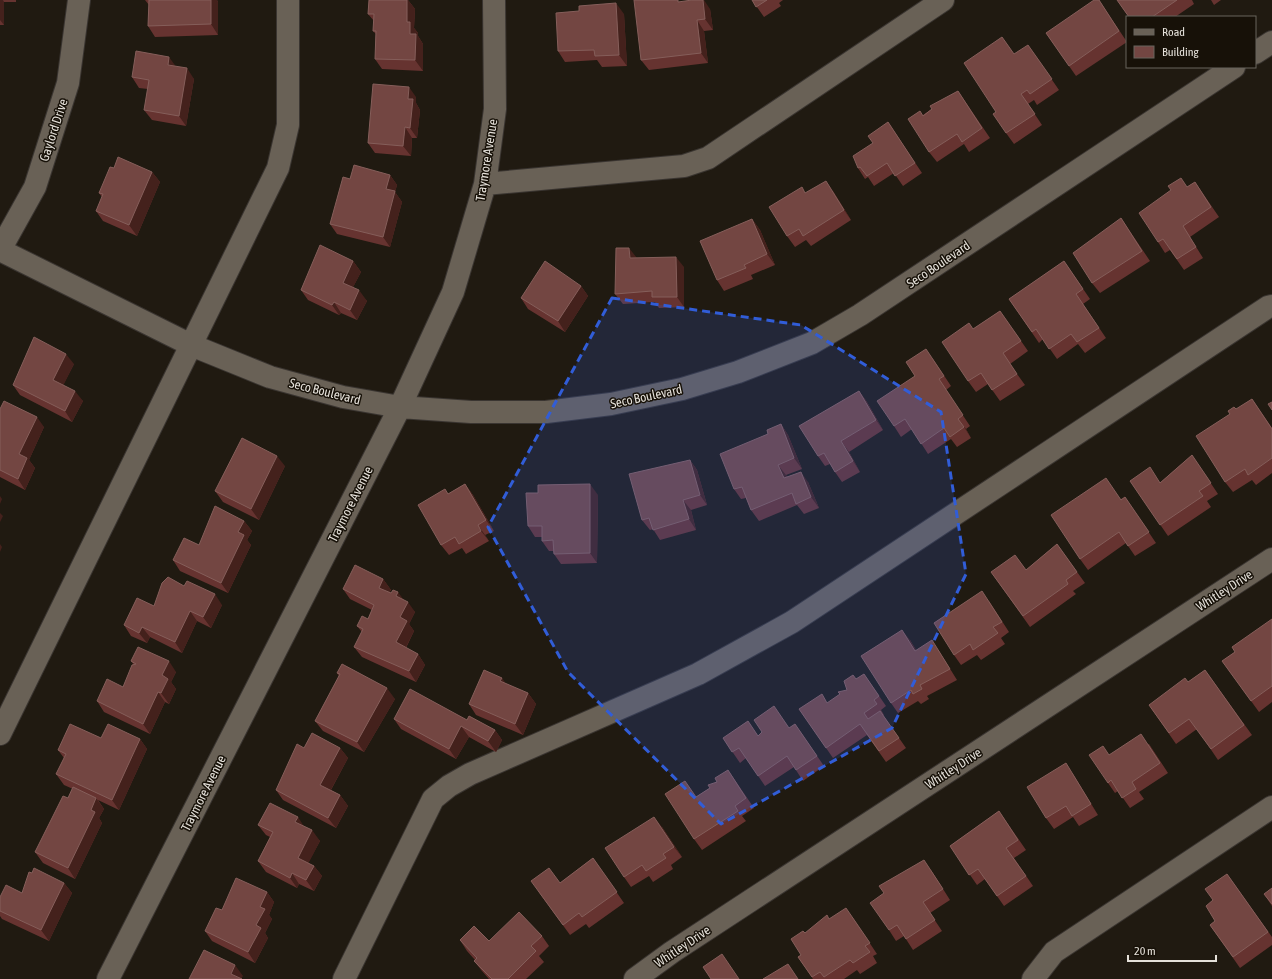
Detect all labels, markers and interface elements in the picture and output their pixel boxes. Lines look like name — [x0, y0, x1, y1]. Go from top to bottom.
legend — [1126, 16, 1256, 68]
text: Road — [1162, 25, 1185, 39]
text: Building — [1162, 45, 1200, 59]
street label: Gaylord Drive — [36, 97, 71, 163]
street label: Traymore Avenue — [473, 118, 500, 202]
street label: Seco Boulevard — [904, 238, 973, 291]
street label: Seco Boulevard — [288, 375, 362, 408]
street label: Seco Boulevard — [609, 382, 683, 411]
street label: Traymore Avenue — [325, 464, 376, 545]
street label: Whitley Drive — [1193, 567, 1255, 614]
street label: Whitley Drive — [922, 745, 984, 792]
street label: Traymore Avenue — [178, 753, 229, 834]
street label: Whitley Drive — [652, 922, 713, 971]
scale bar — [1128, 937, 1216, 963]
text: 20 m — [1134, 944, 1156, 958]

